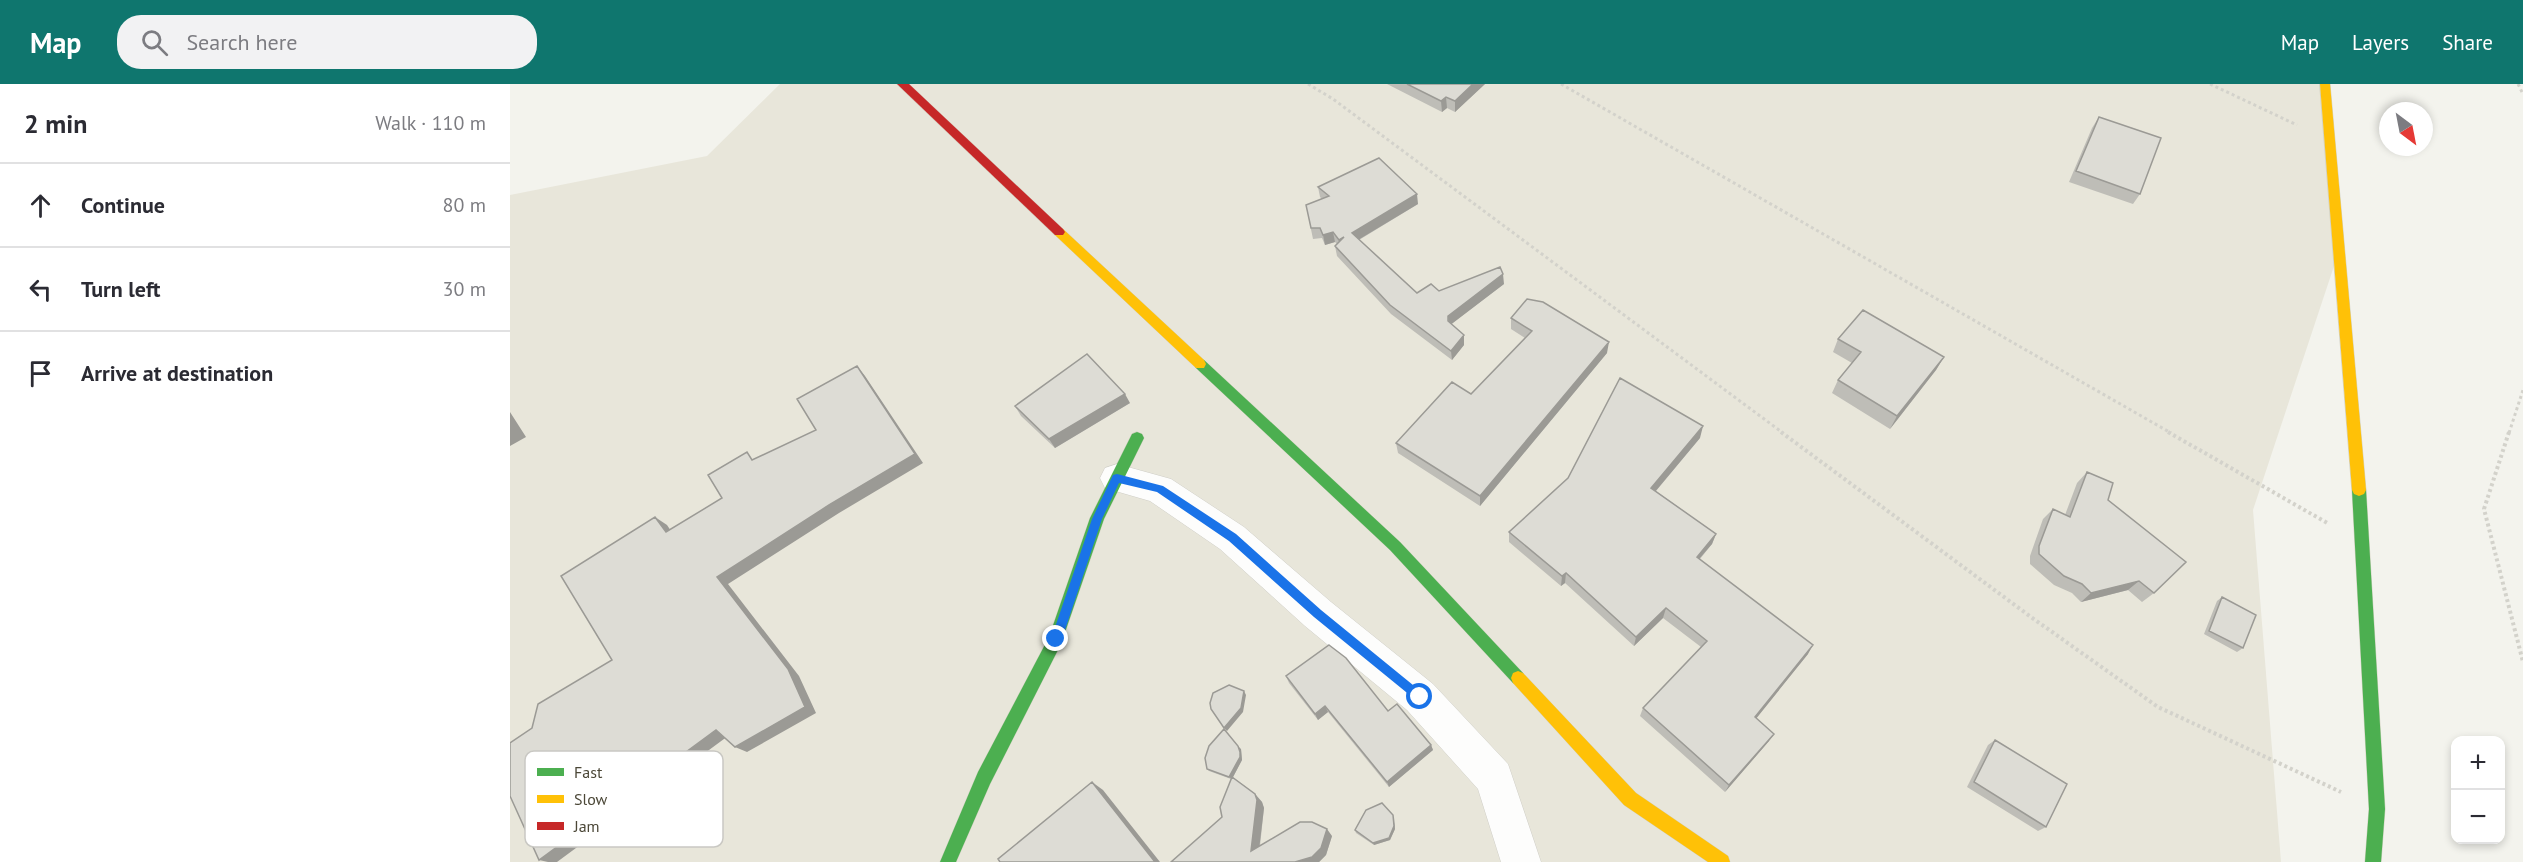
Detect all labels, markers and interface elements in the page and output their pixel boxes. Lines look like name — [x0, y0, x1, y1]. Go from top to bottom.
search box — [117, 15, 537, 69]
text: Map — [30, 24, 81, 61]
icon: search — [138, 26, 171, 59]
text: Search here — [186, 28, 297, 56]
text: Map — [2281, 29, 2319, 56]
text: Layers — [2352, 29, 2409, 56]
text: Share — [2442, 29, 2493, 56]
north arrow — [2379, 102, 2433, 156]
text: 2 min — [24, 107, 87, 140]
text: Walk · 110 m — [375, 110, 486, 136]
icon: ahead — [24, 189, 57, 222]
text: Continue — [81, 191, 165, 219]
text: 80 m — [443, 192, 486, 218]
icon: left — [24, 273, 57, 306]
text: Turn left — [81, 275, 161, 303]
text: 30 m — [443, 276, 486, 302]
icon: arrive — [24, 357, 57, 390]
text: Arrive at destination — [81, 359, 273, 387]
route end — [1042, 625, 1068, 651]
route start — [1406, 683, 1432, 709]
map controls — [2451, 736, 2505, 844]
button: + — [2451, 736, 2505, 790]
legend — [525, 751, 723, 847]
text: Fast — [574, 762, 603, 782]
text: Slow — [574, 789, 608, 809]
button: − — [2451, 790, 2505, 844]
text: Jam — [573, 816, 600, 836]

